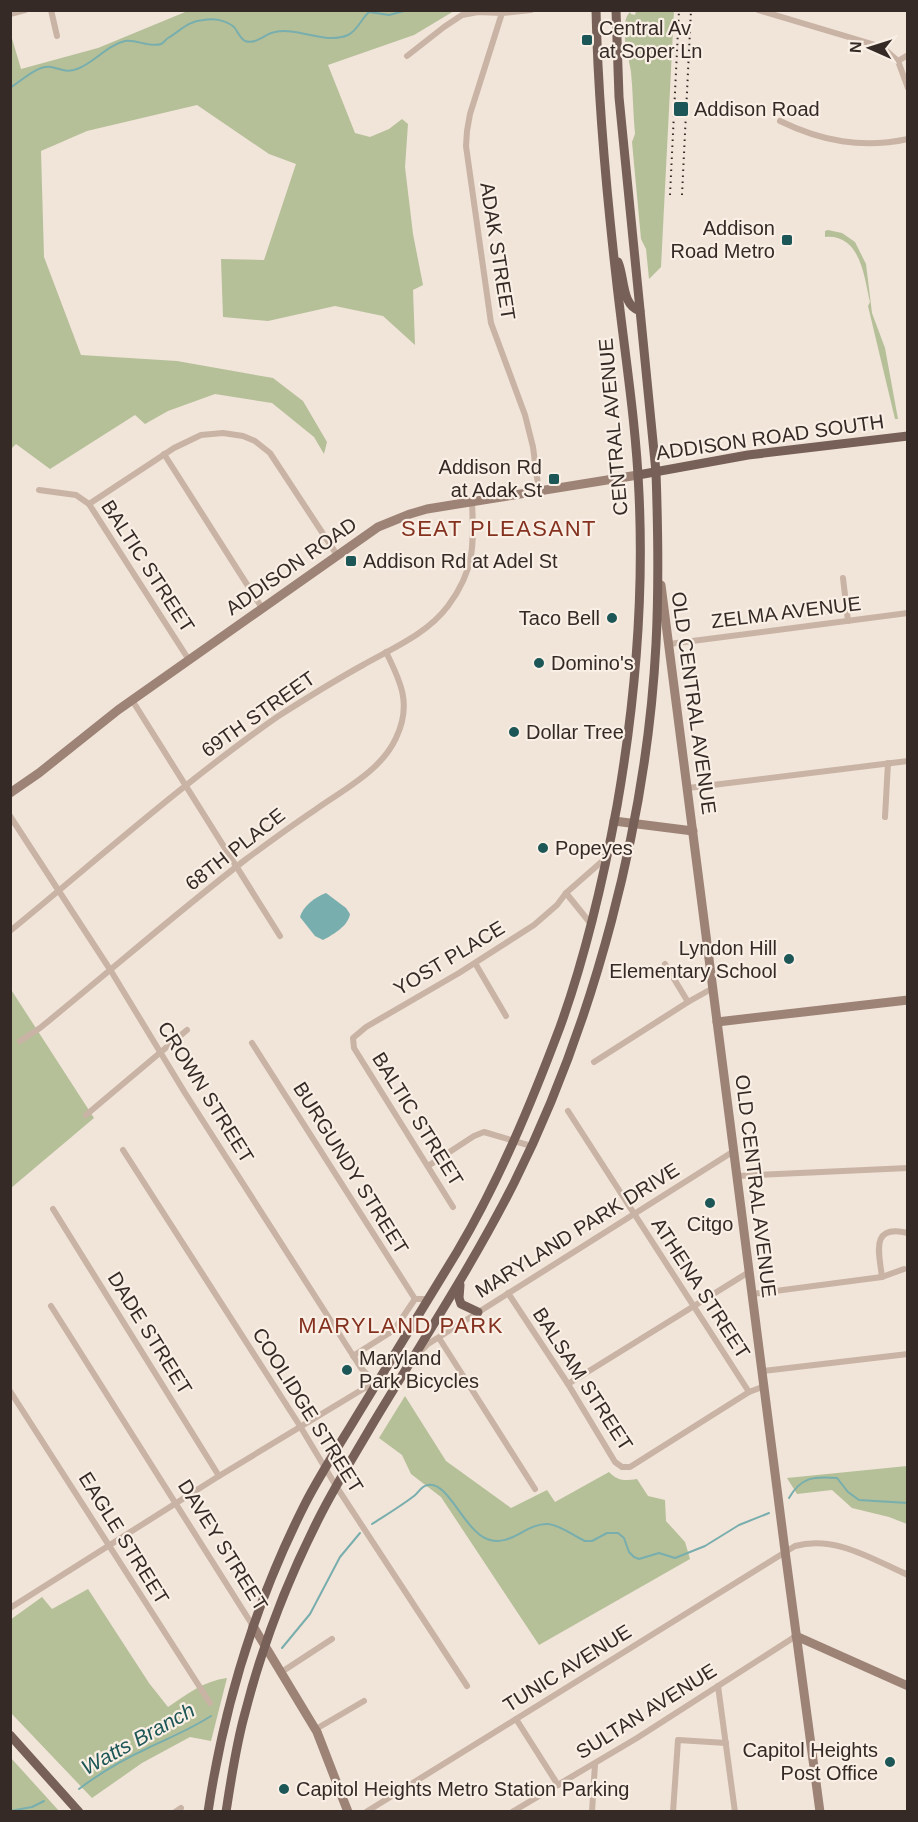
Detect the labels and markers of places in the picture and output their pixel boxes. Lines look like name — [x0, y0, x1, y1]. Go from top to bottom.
place label: Central Av at Soper Ln — [599, 17, 702, 62]
marker: Central Av at Soper Ln — [580, 33, 594, 47]
place label: Addison Road — [694, 98, 820, 120]
marker: Addison Road — [672, 100, 690, 118]
place label: Addison Road Metro — [671, 217, 775, 262]
marker: Addison Road Metro — [780, 233, 794, 247]
place label: Addison Rd at Adak St — [439, 456, 542, 501]
marker: Addison Rd at Adak St — [547, 472, 561, 486]
place label: Addison Rd at Adel St — [363, 550, 558, 572]
marker: Addison Rd at Adel St — [344, 554, 358, 568]
place label: Taco Bell — [519, 607, 600, 629]
marker: Taco Bell — [605, 611, 619, 625]
place label: Domino's — [551, 652, 634, 674]
marker: Domino's — [532, 656, 546, 670]
place label: Dollar Tree — [526, 721, 624, 743]
marker: Dollar Tree — [507, 725, 521, 739]
place label: Popeyes — [555, 837, 633, 859]
marker: Popeyes — [536, 841, 550, 855]
place label: Lyndon Hill Elementary School — [609, 937, 777, 982]
marker: Lyndon Hill Elementary School — [782, 952, 796, 966]
marker: Citgo — [703, 1196, 717, 1210]
place label: Citgo — [687, 1213, 733, 1235]
place label: Maryland Park Bicycles — [359, 1347, 479, 1392]
marker: Maryland Park Bicycles — [340, 1363, 354, 1377]
place label: Capitol Heights Post Office — [742, 1739, 878, 1784]
marker: Capitol Heights Post Office — [883, 1755, 897, 1769]
place label: Capitol Heights Metro Station Parking — [296, 1778, 630, 1800]
marker: Capitol Heights Metro Station Parking — [277, 1782, 291, 1796]

